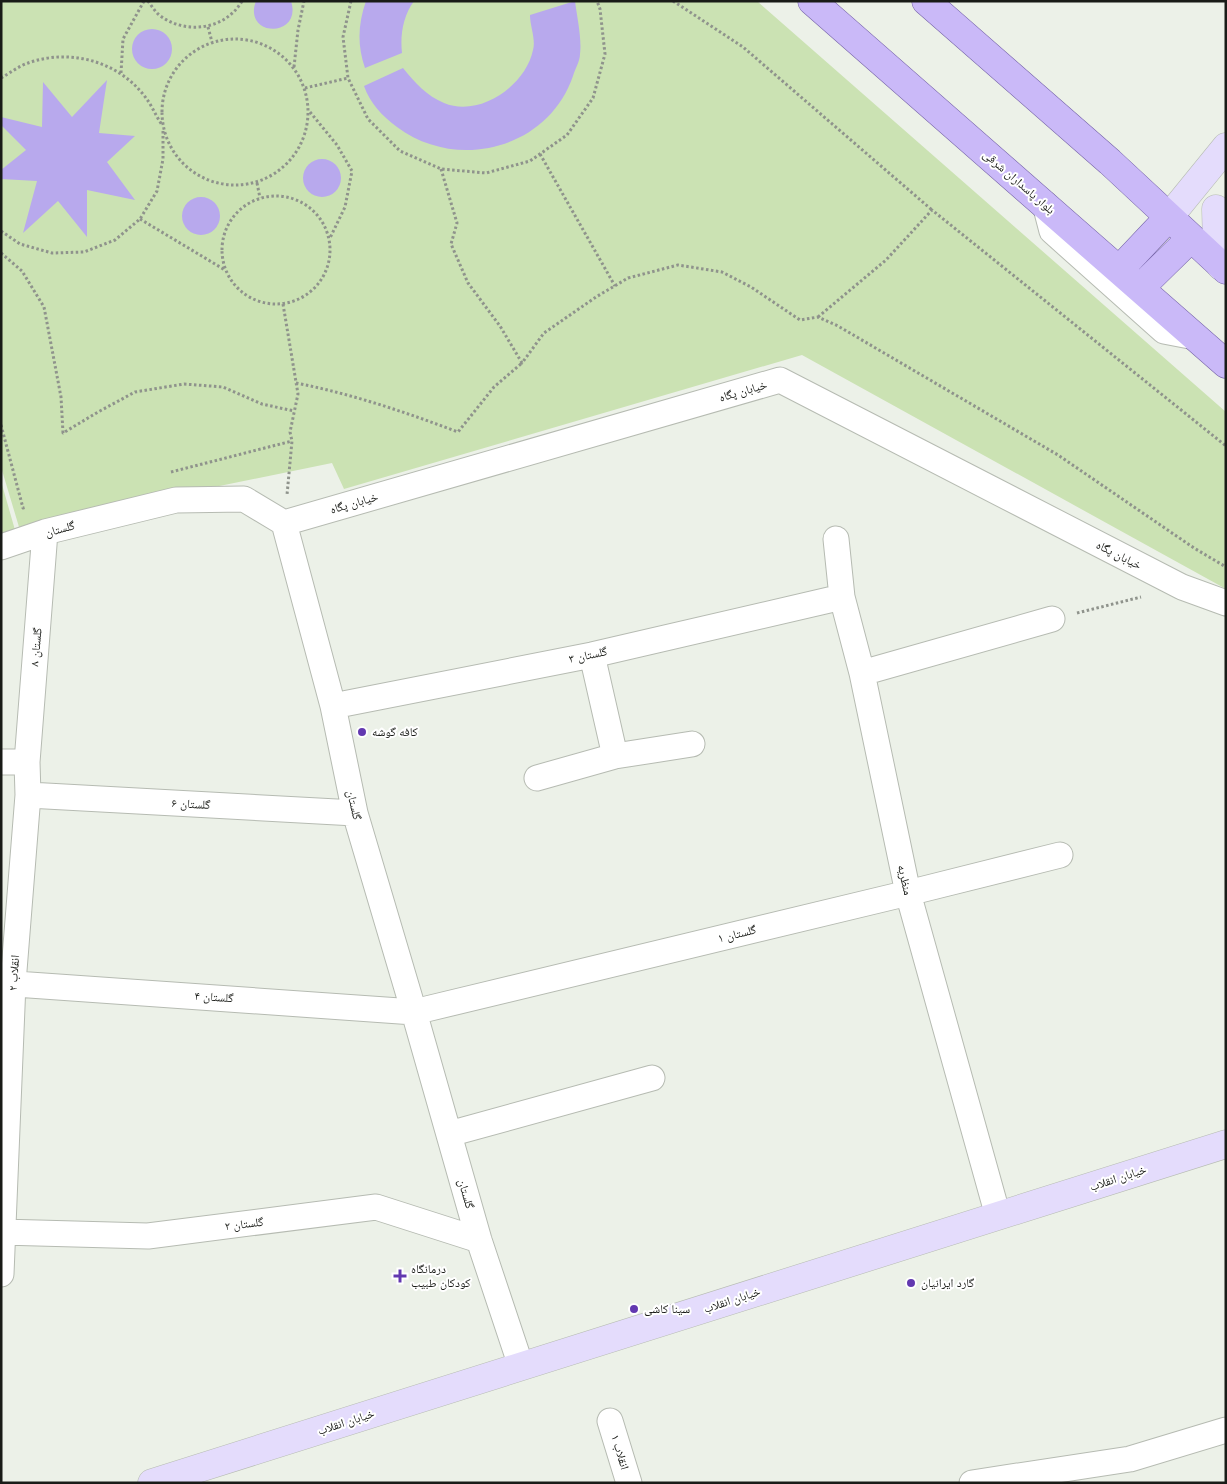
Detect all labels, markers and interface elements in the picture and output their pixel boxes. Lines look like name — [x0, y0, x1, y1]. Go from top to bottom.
street label: بلوار پاسداران شرقی — [980, 147, 1058, 217]
street label: خیابان پگاه — [717, 377, 769, 405]
street label: خیابان پگاه — [328, 489, 380, 517]
street label: گلستان — [44, 518, 76, 540]
street label: خیابان پگاه — [1094, 538, 1144, 573]
street label: گلستان ۸ — [27, 627, 45, 667]
street label: گلستان ۳ — [567, 644, 609, 666]
place label: کافه گوشه — [372, 725, 418, 739]
marker: کافه گوشه — [356, 726, 368, 738]
street label: گلستان — [344, 789, 364, 821]
street label: گلستان ۶ — [171, 796, 211, 812]
street label: منظریه — [895, 863, 915, 897]
street label: گلستان ۱ — [716, 922, 758, 946]
street label: انقلاب ۲ — [6, 954, 23, 992]
street label: گلستان ۴ — [194, 989, 234, 1005]
street label: خیابان انقلاب — [1088, 1162, 1149, 1194]
street label: گلستان — [455, 1178, 477, 1210]
street label: گلستان ۲ — [224, 1215, 264, 1233]
place label: درمانگاه کودکان طبیب — [411, 1262, 471, 1290]
marker: درمانگاه کودکان طبیب — [393, 1269, 407, 1283]
place label: گارد ایرانیان — [921, 1276, 974, 1290]
marker: گارد ایرانیان — [905, 1277, 917, 1289]
street label: خیابان انقلاب — [702, 1284, 763, 1316]
place label: سینا کاشی — [644, 1302, 690, 1316]
marker: سینا کاشی — [628, 1303, 640, 1315]
street label: خیابان انقلاب — [316, 1406, 377, 1438]
street label: انقلاب ۱ — [608, 1433, 632, 1472]

